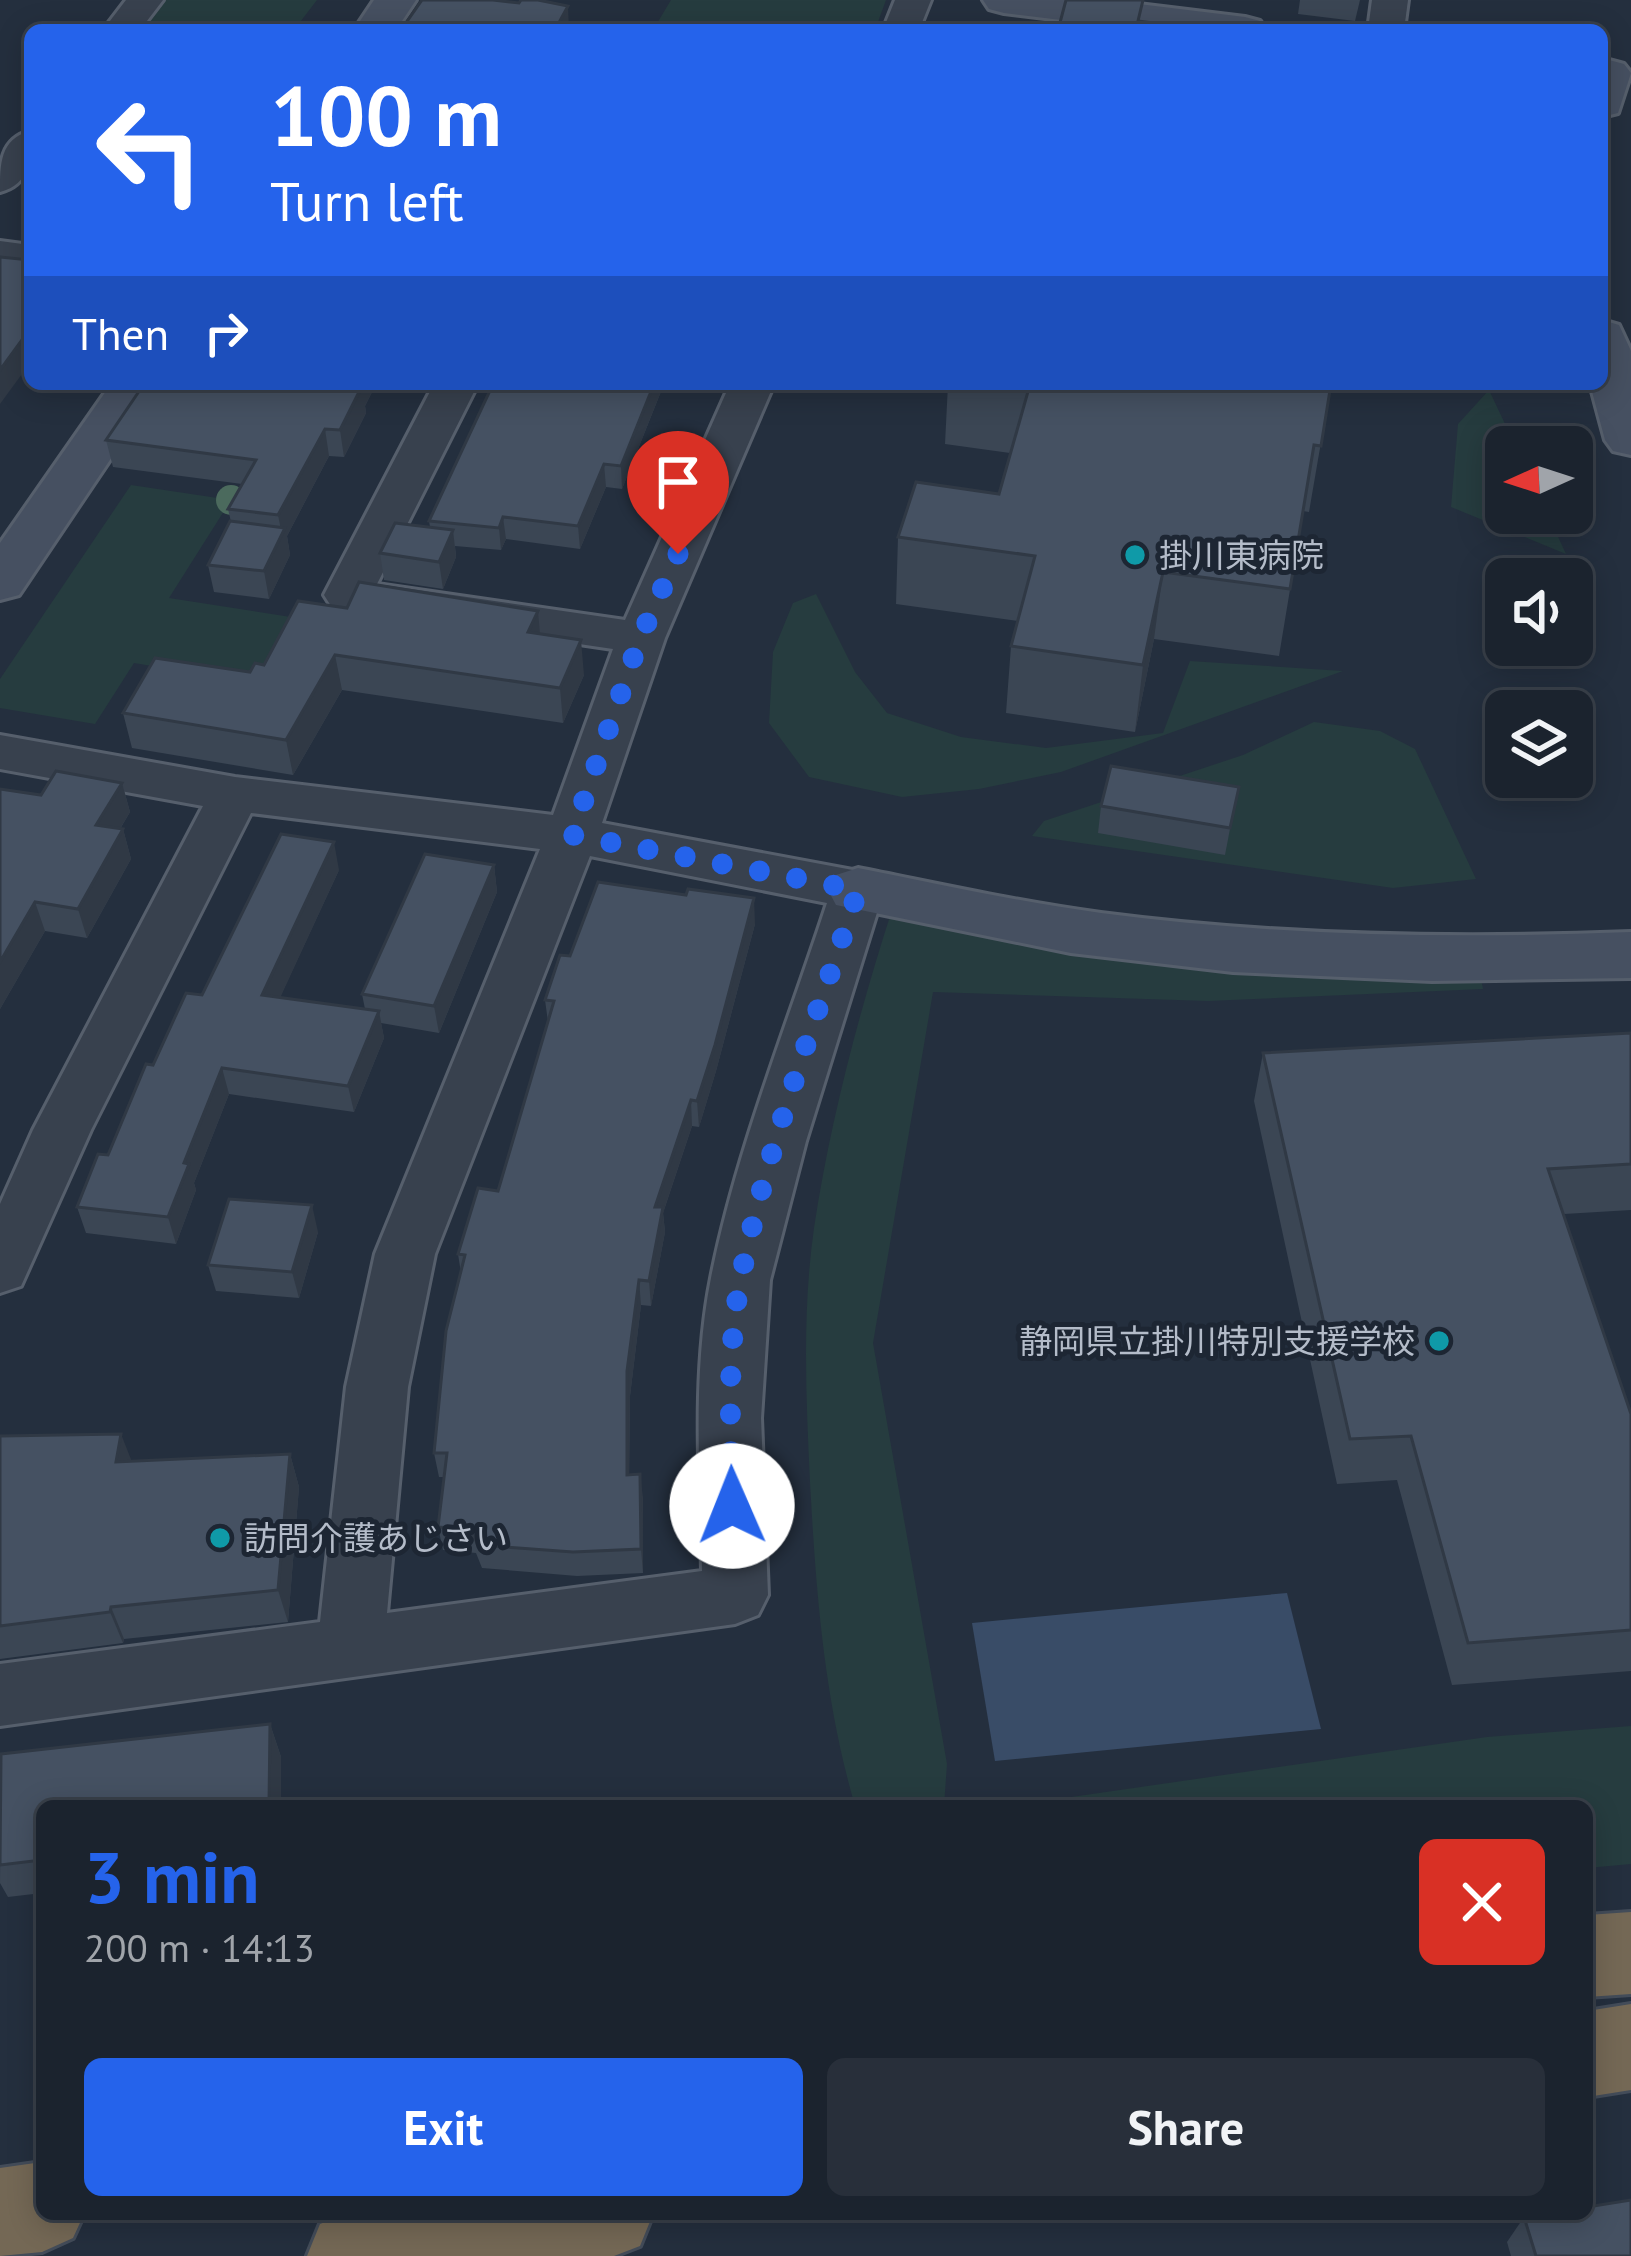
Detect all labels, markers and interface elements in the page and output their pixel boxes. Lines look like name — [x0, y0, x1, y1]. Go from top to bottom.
text: 100 m — [270, 60, 502, 169]
icon: left — [72, 72, 228, 228]
text: Turn left — [270, 166, 464, 236]
icon: right — [193, 300, 259, 366]
text: Then — [72, 304, 169, 362]
north arrow — [1485, 426, 1593, 534]
map controls — [1485, 426, 1593, 798]
pin — [627, 431, 729, 554]
icon: arrive — [645, 449, 711, 515]
place label: 掛川東病院 — [1159, 533, 1324, 576]
marker: 掛川東病院 — [1122, 542, 1148, 568]
button: sound — [1485, 558, 1593, 666]
button: layers — [1485, 690, 1593, 798]
place label: 静岡県立掛川特別支援学校 — [1019, 1319, 1415, 1362]
marker: 静岡県立掛川特別支援学校 — [1426, 1328, 1452, 1354]
position arrow — [669, 1443, 795, 1569]
place label: 訪問介護あじさい — [244, 1516, 508, 1559]
marker: 訪問介護あじさい — [207, 1525, 233, 1551]
text: 3 min — [84, 1830, 260, 1923]
button: close — [1419, 1839, 1545, 1965]
text: 200 m · 14:13 — [84, 1922, 315, 1973]
button: Exit — [84, 2058, 803, 2196]
button: Share — [827, 2058, 1545, 2196]

